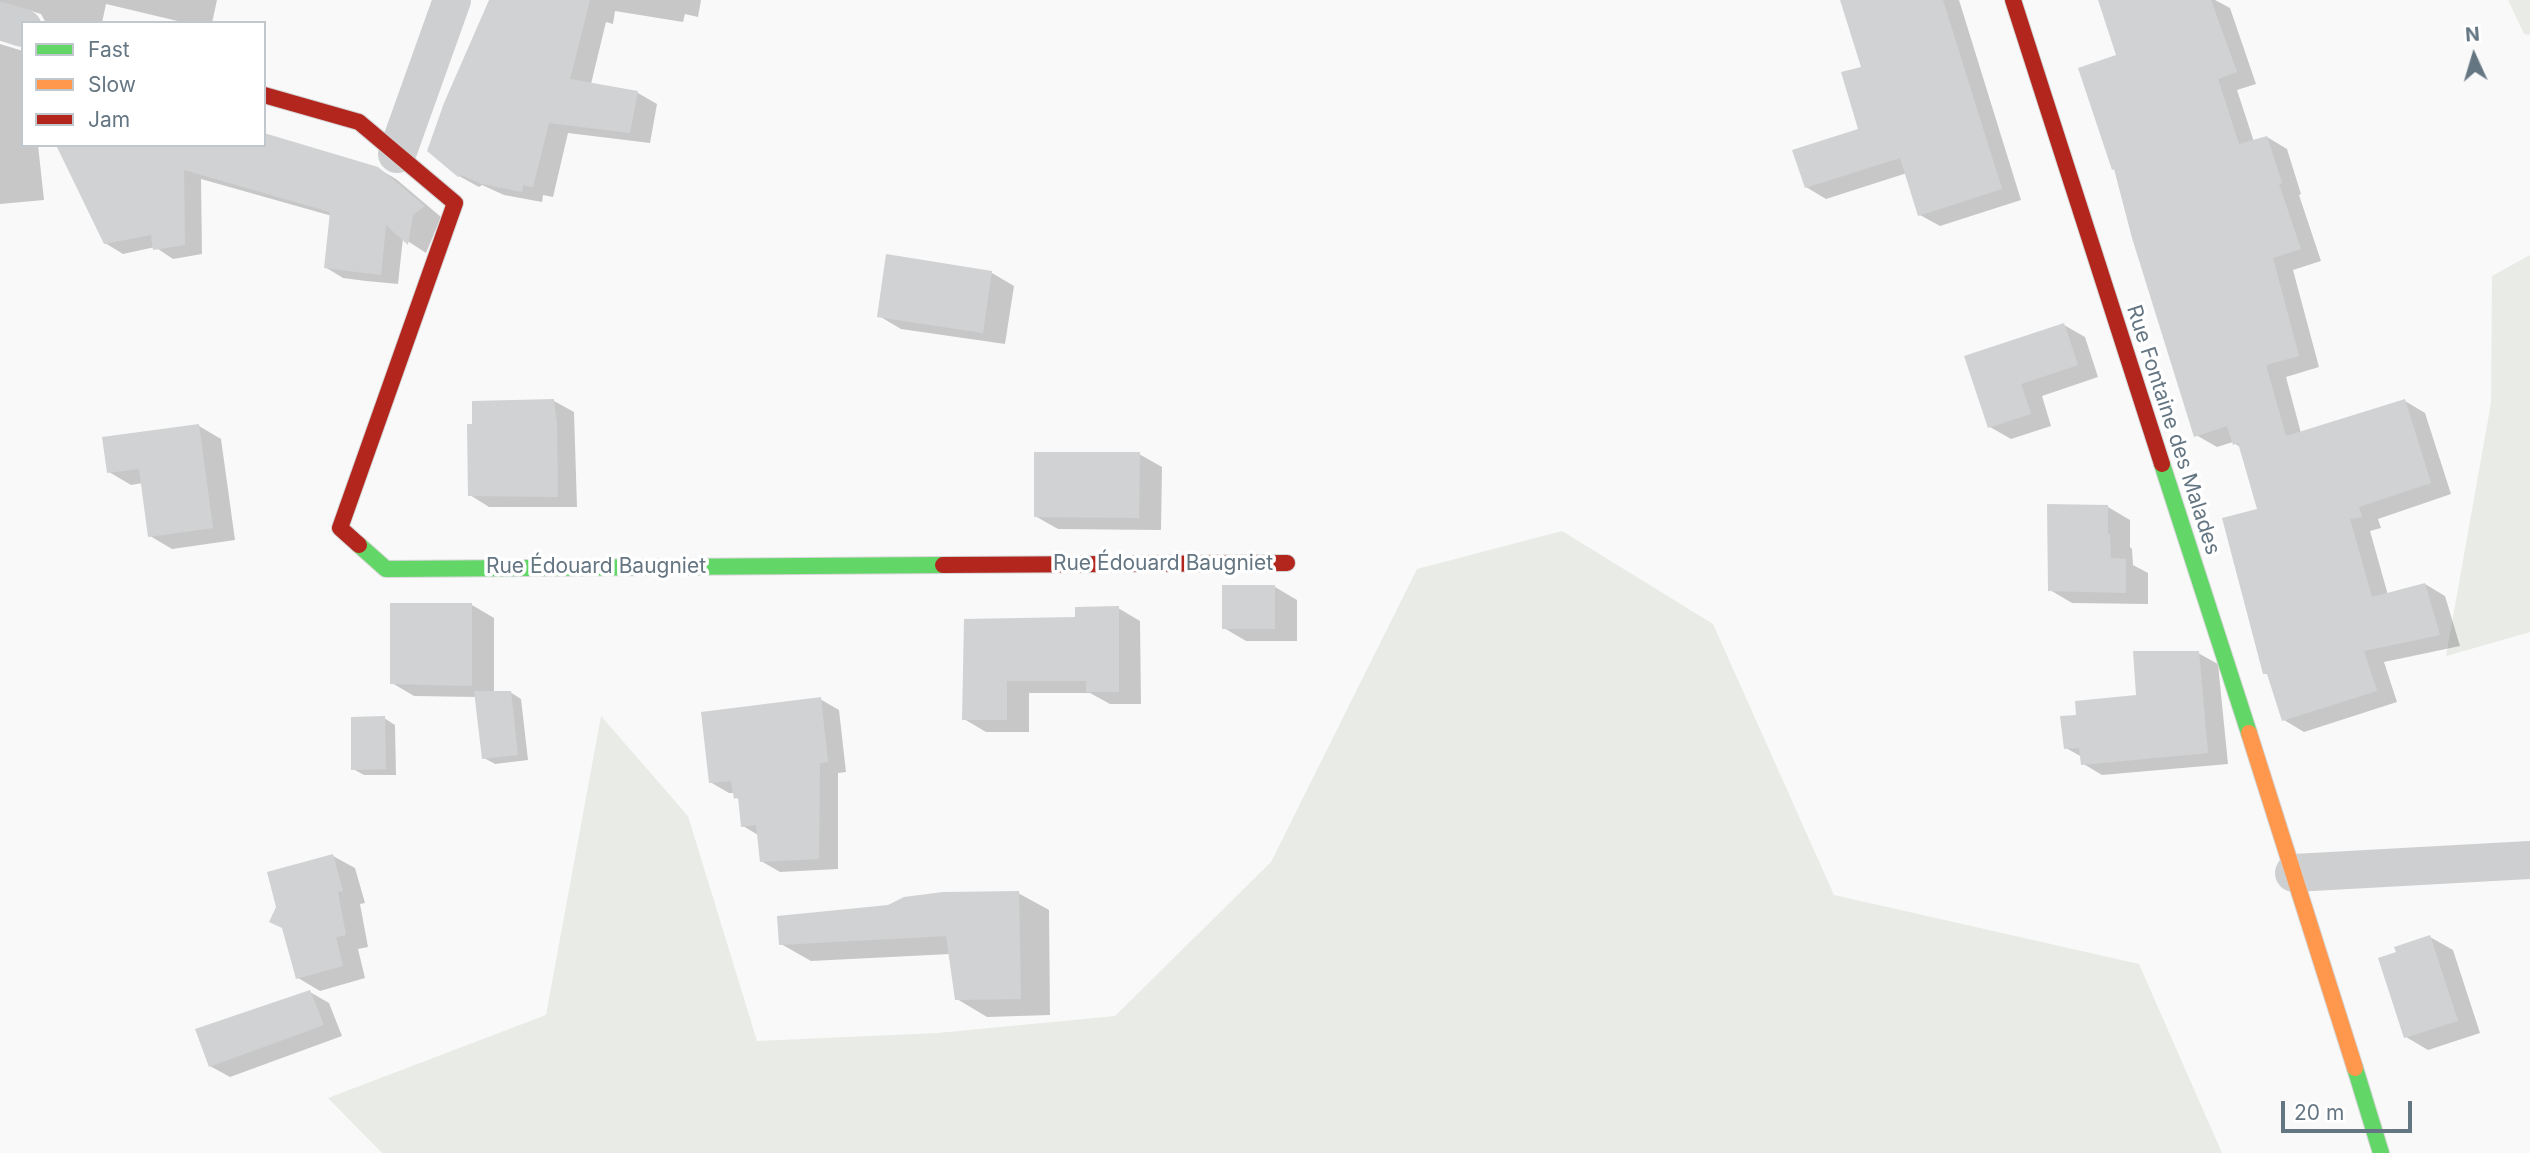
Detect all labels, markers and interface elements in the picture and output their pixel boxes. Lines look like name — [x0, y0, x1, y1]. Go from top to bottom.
legend — [21, 21, 266, 147]
north arrow — [2439, 21, 2509, 91]
text: N — [2464, 23, 2481, 47]
text: Fast — [88, 37, 130, 62]
text: Slow — [88, 72, 136, 97]
text: Jam — [88, 107, 130, 132]
street label: Rue Fontaine des Malades — [2121, 302, 2225, 558]
street label: Rue Édouard Baugniet — [1053, 551, 1273, 577]
street label: Rue Édouard Baugniet — [486, 554, 706, 580]
scale bar — [2285, 1086, 2416, 1130]
text: 20 m — [2294, 1100, 2344, 1125]

